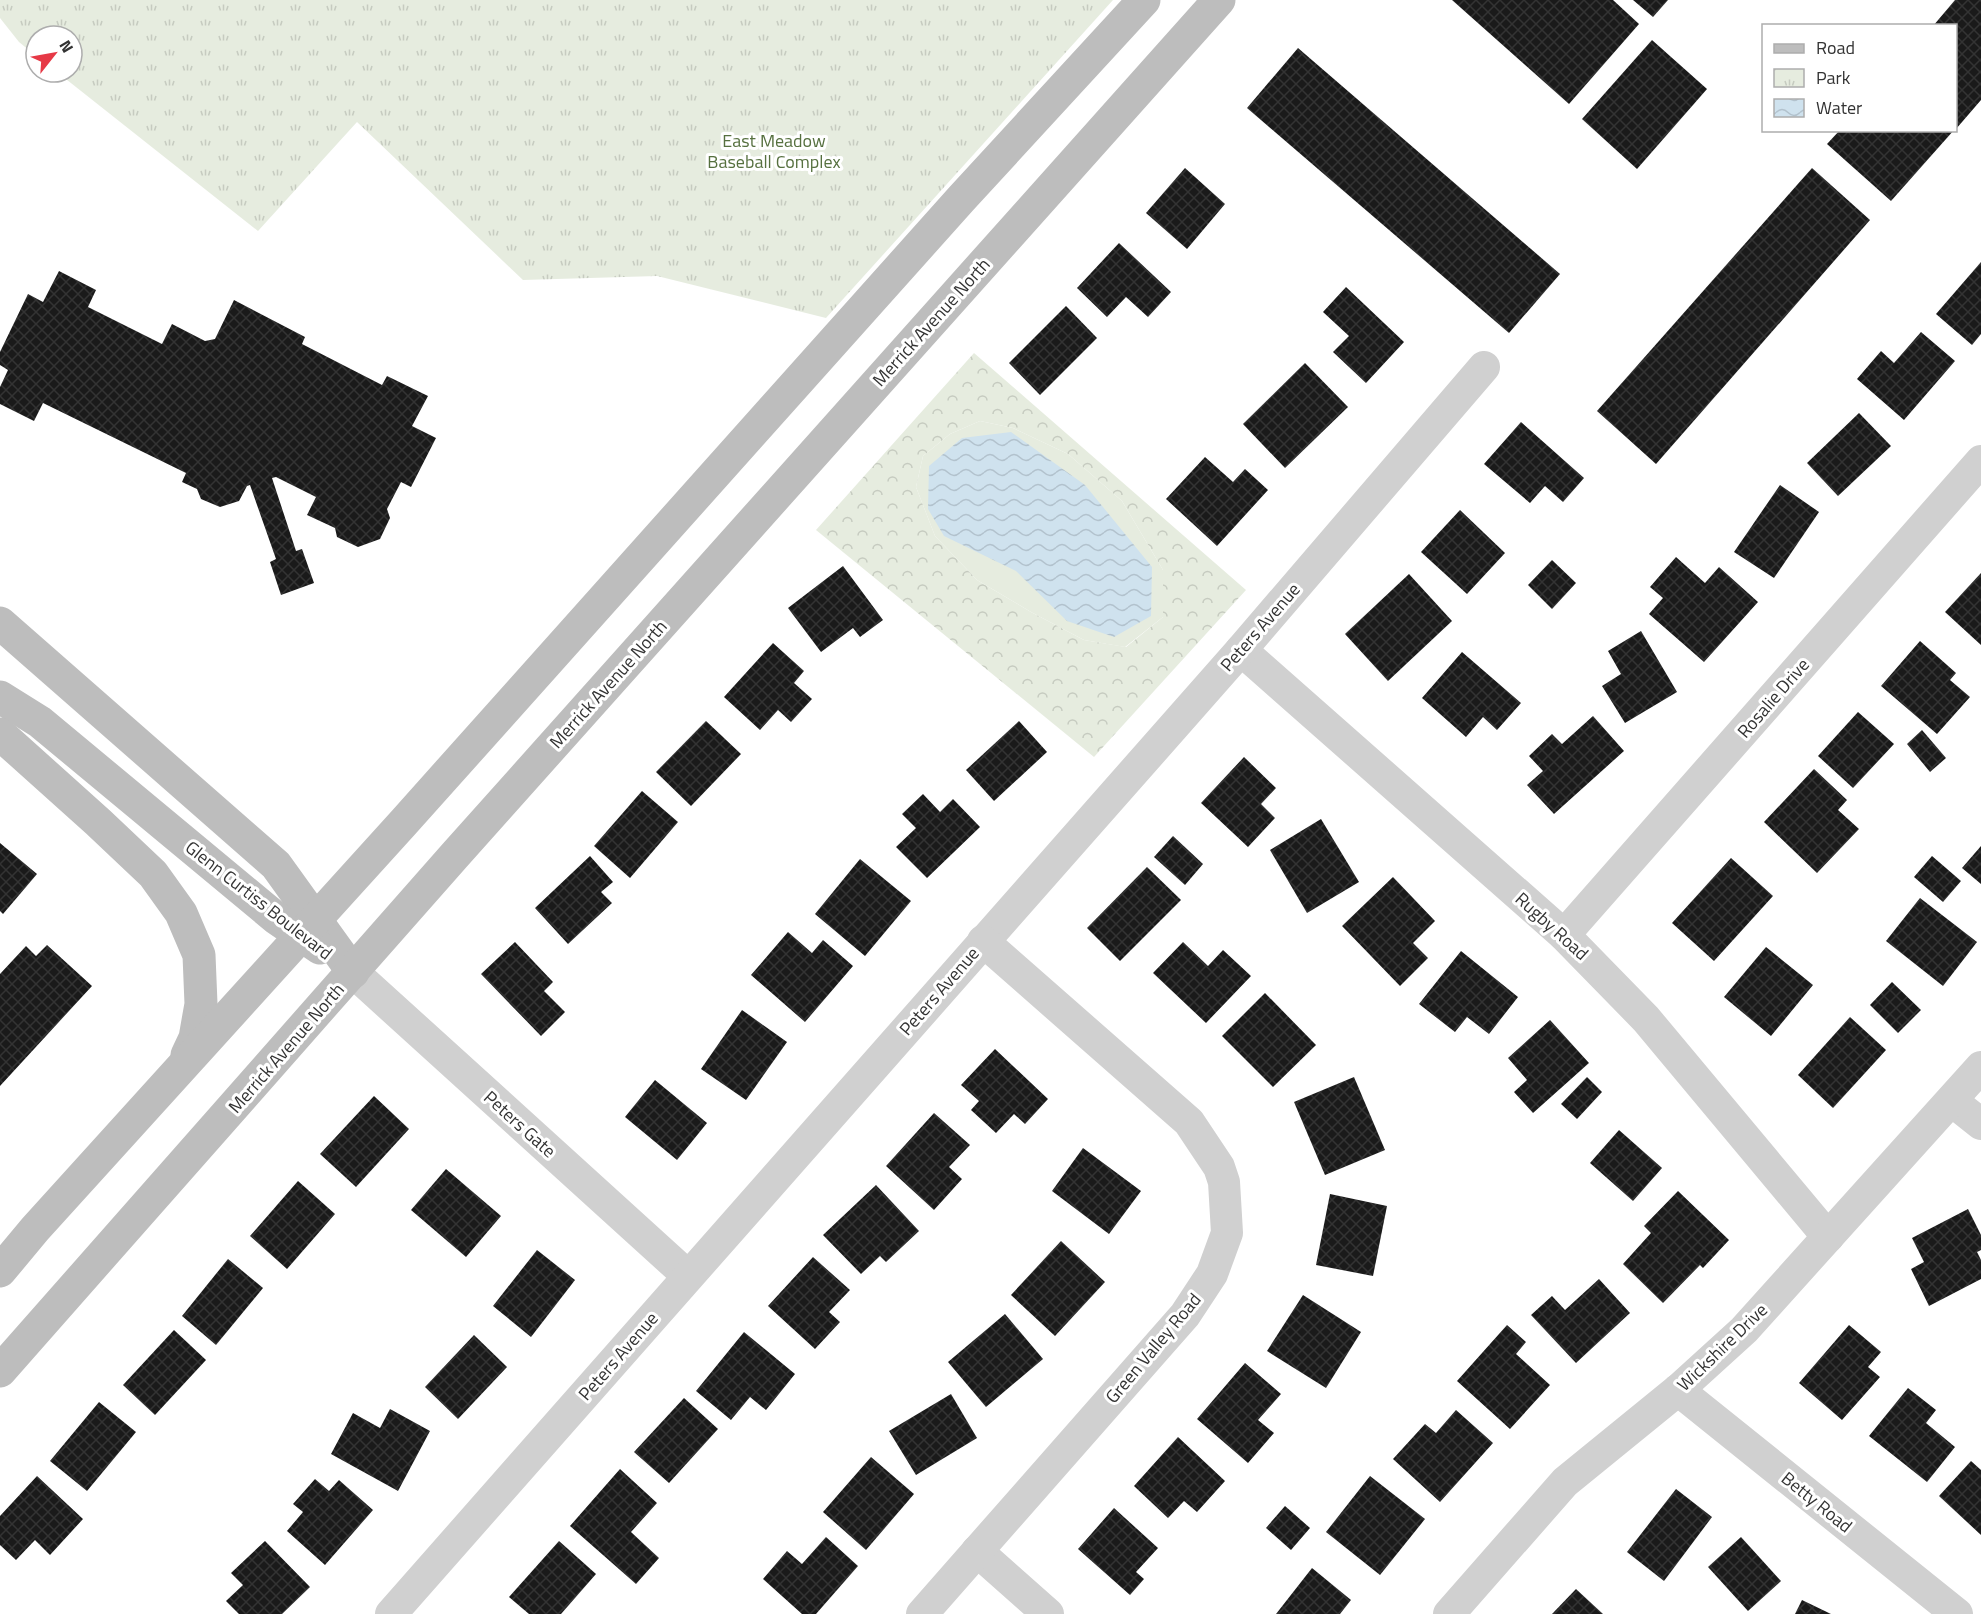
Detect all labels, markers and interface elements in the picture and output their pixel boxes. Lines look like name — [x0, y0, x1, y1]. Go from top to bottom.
north arrow — [24, 24, 84, 84]
legend — [1762, 24, 1957, 132]
text: Road — [1816, 34, 1855, 61]
text: N — [54, 35, 80, 57]
text: Park — [1816, 64, 1851, 91]
text: Water — [1816, 94, 1862, 121]
park label: East Meadow Baseball Complex — [707, 127, 841, 175]
street label: Merrick Avenue North — [866, 252, 996, 392]
street label: Peters Avenue — [1214, 577, 1306, 677]
street label: Merrick Avenue North — [543, 614, 673, 754]
street label: Rosalie Drive — [1731, 652, 1815, 744]
street label: Glenn Curtiss Boulevard — [180, 834, 338, 966]
street label: Rugby Road — [1509, 886, 1595, 966]
street label: Peters Avenue — [893, 941, 985, 1041]
street label: Merrick Avenue North — [222, 977, 350, 1119]
street label: Peters Gate — [478, 1084, 562, 1164]
street label: Green Valley Road — [1099, 1287, 1207, 1409]
street label: Wickshire Drive — [1671, 1297, 1773, 1397]
street label: Peters Avenue — [572, 1306, 664, 1406]
street label: Betty Road — [1776, 1465, 1858, 1539]

